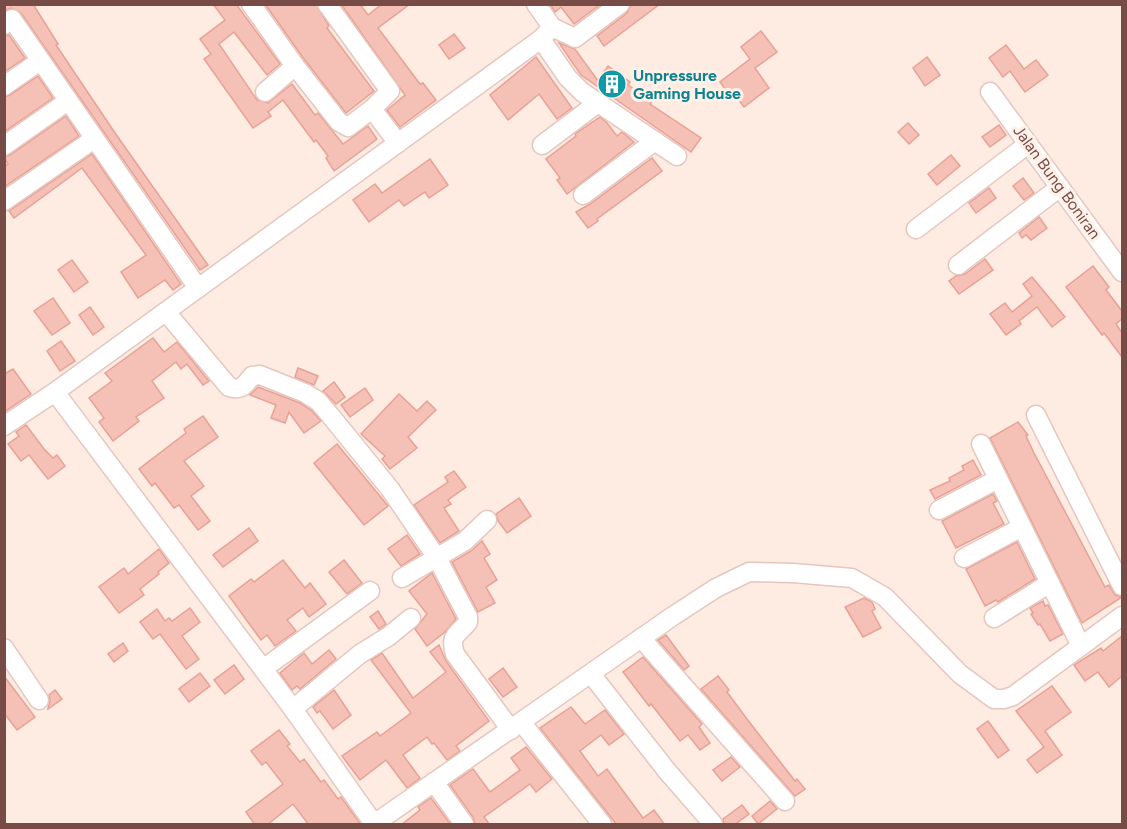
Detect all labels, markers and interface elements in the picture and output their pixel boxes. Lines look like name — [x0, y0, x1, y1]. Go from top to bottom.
place label: Unpressure Gaming House — [633, 66, 741, 103]
building icon: Unpressure Gaming House — [596, 68, 628, 100]
street label: Jalan Bung Boniran — [1009, 121, 1105, 243]

